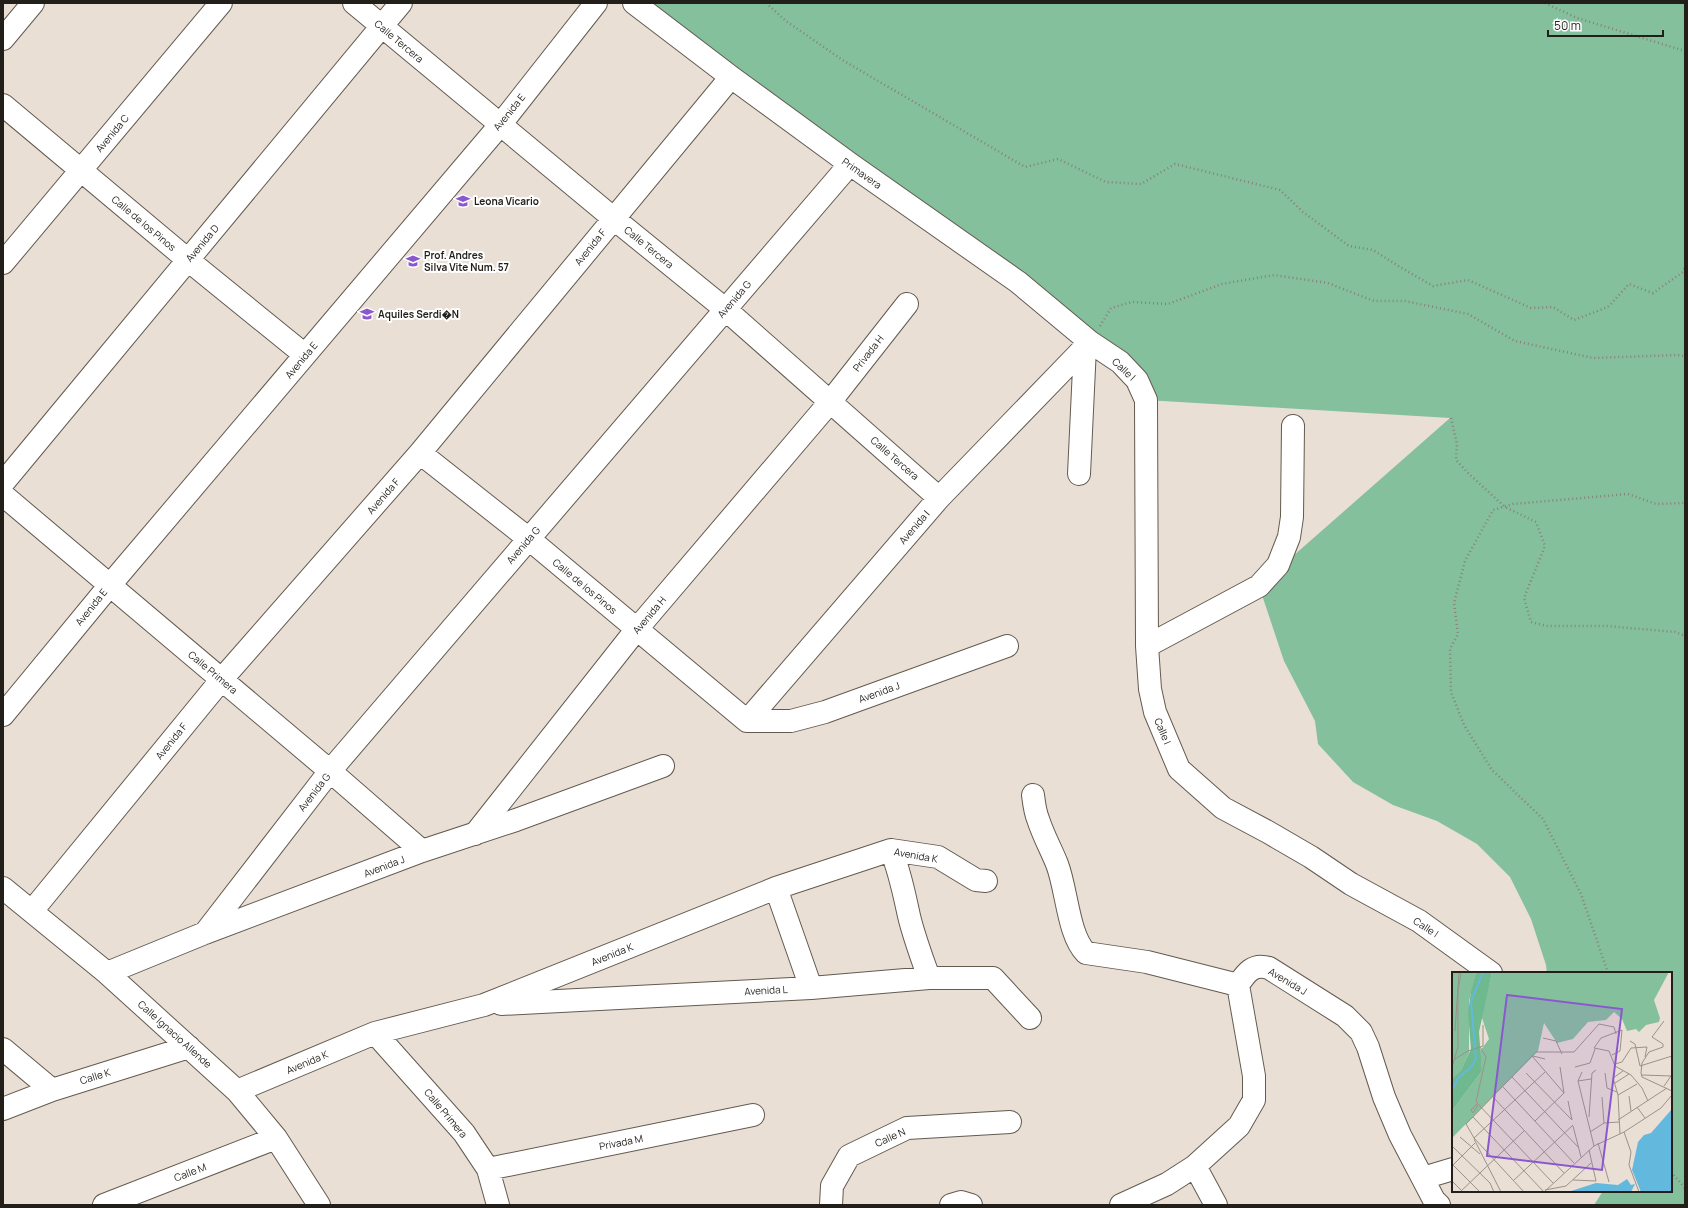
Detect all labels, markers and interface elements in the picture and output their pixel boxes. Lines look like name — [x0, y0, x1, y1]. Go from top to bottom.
scale bar — [1548, 12, 1663, 38]
street label: Calle Tercera — [372, 16, 426, 66]
text: 50 m — [1554, 17, 1581, 34]
street label: Avenida E — [490, 90, 528, 133]
street label: Avenida C — [92, 111, 132, 155]
street label: Primavera — [839, 154, 885, 192]
street label: Calle de los Pinos — [109, 192, 179, 254]
school or university icon: Leona Vicario — [455, 193, 471, 209]
place label: Leona Vicario — [474, 194, 539, 208]
street label: Avenida D — [182, 221, 222, 265]
street label: Calle Tercera — [621, 223, 677, 271]
street label: Avenida F — [571, 226, 609, 268]
place label: Prof. Andres Silva Vite Num. 57 — [424, 248, 509, 274]
school or university icon: Prof. Andres Silva Vite Num. 57 — [405, 253, 421, 269]
street label: Avenida G — [714, 277, 754, 321]
school or university icon: Aquiles Serdi�N — [359, 306, 375, 322]
place label: Aquiles Serdi�N — [378, 307, 459, 321]
street label: Privada H — [849, 332, 887, 374]
street label: Avenida E — [282, 338, 321, 381]
street label: Calle I — [1109, 354, 1139, 384]
street label: Calle Tercera — [868, 433, 922, 483]
street label: Avenida F — [364, 475, 402, 517]
street label: Avenida I — [895, 507, 933, 547]
street label: Avenida G — [503, 523, 543, 567]
street label: Calle de los Pinos — [550, 555, 620, 617]
street label: Avenida E — [72, 585, 110, 628]
street label: Avenida H — [629, 593, 669, 637]
street label: Calle Primera — [185, 647, 241, 697]
street label: Avenida J — [856, 678, 902, 706]
street label: Calle I — [1151, 716, 1175, 746]
street label: Avenida F — [152, 720, 190, 762]
street label: Avenida G — [295, 770, 333, 814]
street label: Avenida K — [893, 844, 939, 866]
street label: Avenida J — [361, 852, 407, 880]
street label: Calle I — [1411, 914, 1441, 940]
street label: Avenida K — [589, 939, 635, 969]
street label: Avenida J — [1266, 964, 1310, 998]
inset map — [1452, 972, 1672, 1192]
street label: Avenida L — [744, 982, 788, 998]
street label: Calle Ignacio Allende — [135, 997, 215, 1071]
street label: Avenida K — [284, 1047, 330, 1077]
street label: Calle K — [78, 1065, 112, 1087]
street label: Calle Primera — [421, 1085, 471, 1141]
street label: Calle N — [873, 1124, 908, 1150]
street label: Privada M — [598, 1131, 644, 1153]
street label: Calle M — [172, 1159, 208, 1185]

